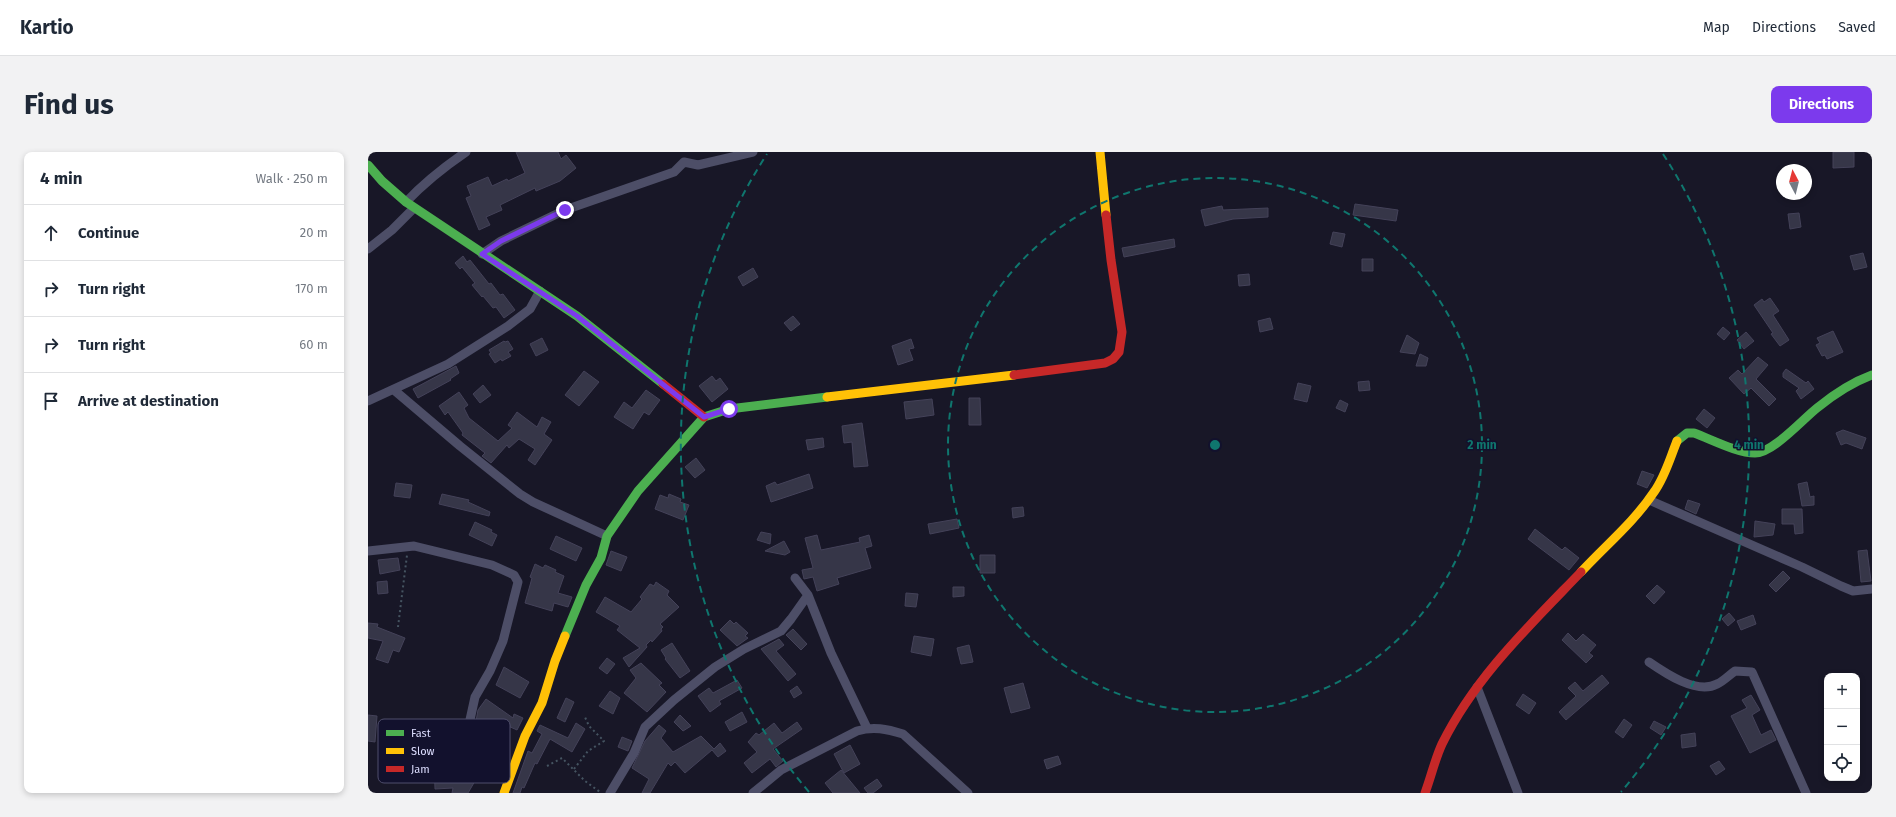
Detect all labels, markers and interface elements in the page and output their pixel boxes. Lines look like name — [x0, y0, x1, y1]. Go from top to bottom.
text: Kartio — [20, 16, 74, 39]
text: Map — [1703, 19, 1730, 36]
text: Directions — [1752, 19, 1816, 36]
text: Saved — [1838, 19, 1876, 36]
button: Directions — [1771, 86, 1872, 123]
text: Find us — [24, 88, 114, 121]
north arrow — [1776, 164, 1812, 200]
text: 4 min — [40, 168, 83, 189]
text: Walk · 250 m — [255, 171, 328, 186]
route end — [556, 201, 574, 219]
icon: ahead — [40, 222, 62, 244]
text: Continue — [78, 224, 139, 242]
text: 20 m — [300, 225, 328, 240]
icon: right — [40, 278, 62, 300]
text: Turn right — [78, 280, 145, 298]
text: 170 m — [295, 281, 328, 296]
icon: right — [40, 334, 62, 356]
text: Turn right — [78, 336, 145, 354]
text: 60 m — [299, 337, 328, 352]
icon: arrive — [40, 390, 62, 412]
text: Arrive at destination — [78, 392, 219, 410]
route start — [720, 400, 738, 418]
centre of rings — [1208, 438, 1222, 452]
text: 2 min — [1467, 438, 1497, 452]
text: 4 min — [1734, 438, 1764, 452]
map controls — [1824, 673, 1860, 781]
button: + — [1824, 673, 1860, 709]
button: − — [1824, 709, 1860, 745]
legend — [378, 719, 510, 783]
text: Fast — [411, 727, 431, 740]
text: Slow — [411, 745, 435, 758]
button: locate — [1824, 745, 1860, 781]
text: Jam — [411, 763, 430, 776]

